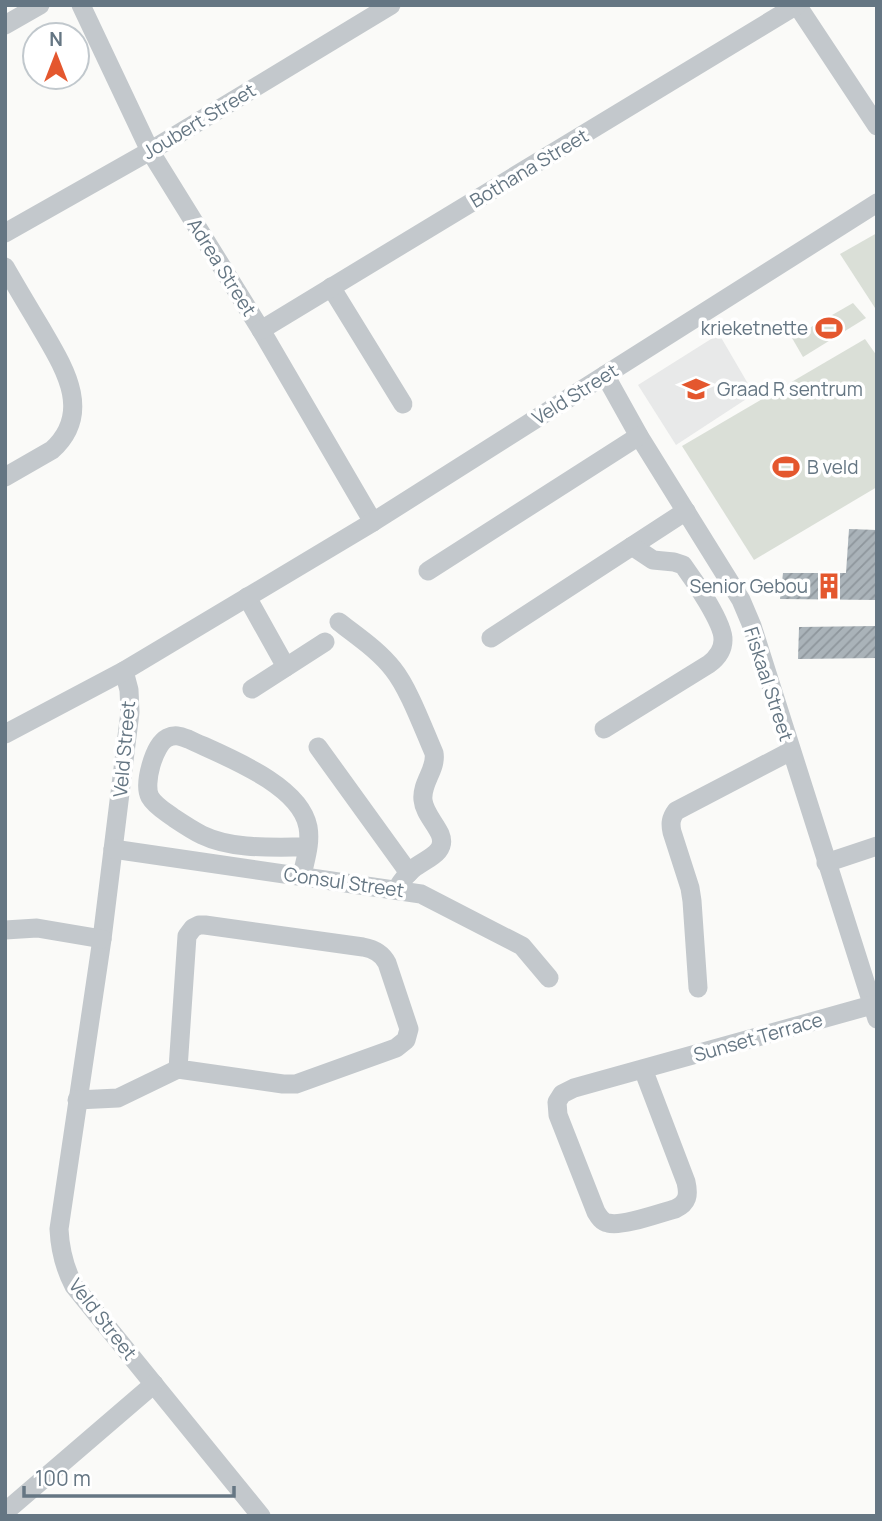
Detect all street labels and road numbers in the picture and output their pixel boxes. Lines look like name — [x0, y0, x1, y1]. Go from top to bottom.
street label: Joubert Street — [138, 77, 260, 165]
street label: Bothana Street — [465, 122, 593, 214]
street label: Adrea Street — [182, 213, 262, 321]
street label: Veld Street — [527, 357, 623, 431]
street label: Fiskaal Street — [738, 624, 800, 744]
street label: Veld Street — [107, 700, 141, 798]
street label: Consul Street — [282, 861, 406, 903]
street label: Sunset Terrace — [691, 1006, 825, 1068]
street label: Veld Street — [63, 1273, 143, 1365]

